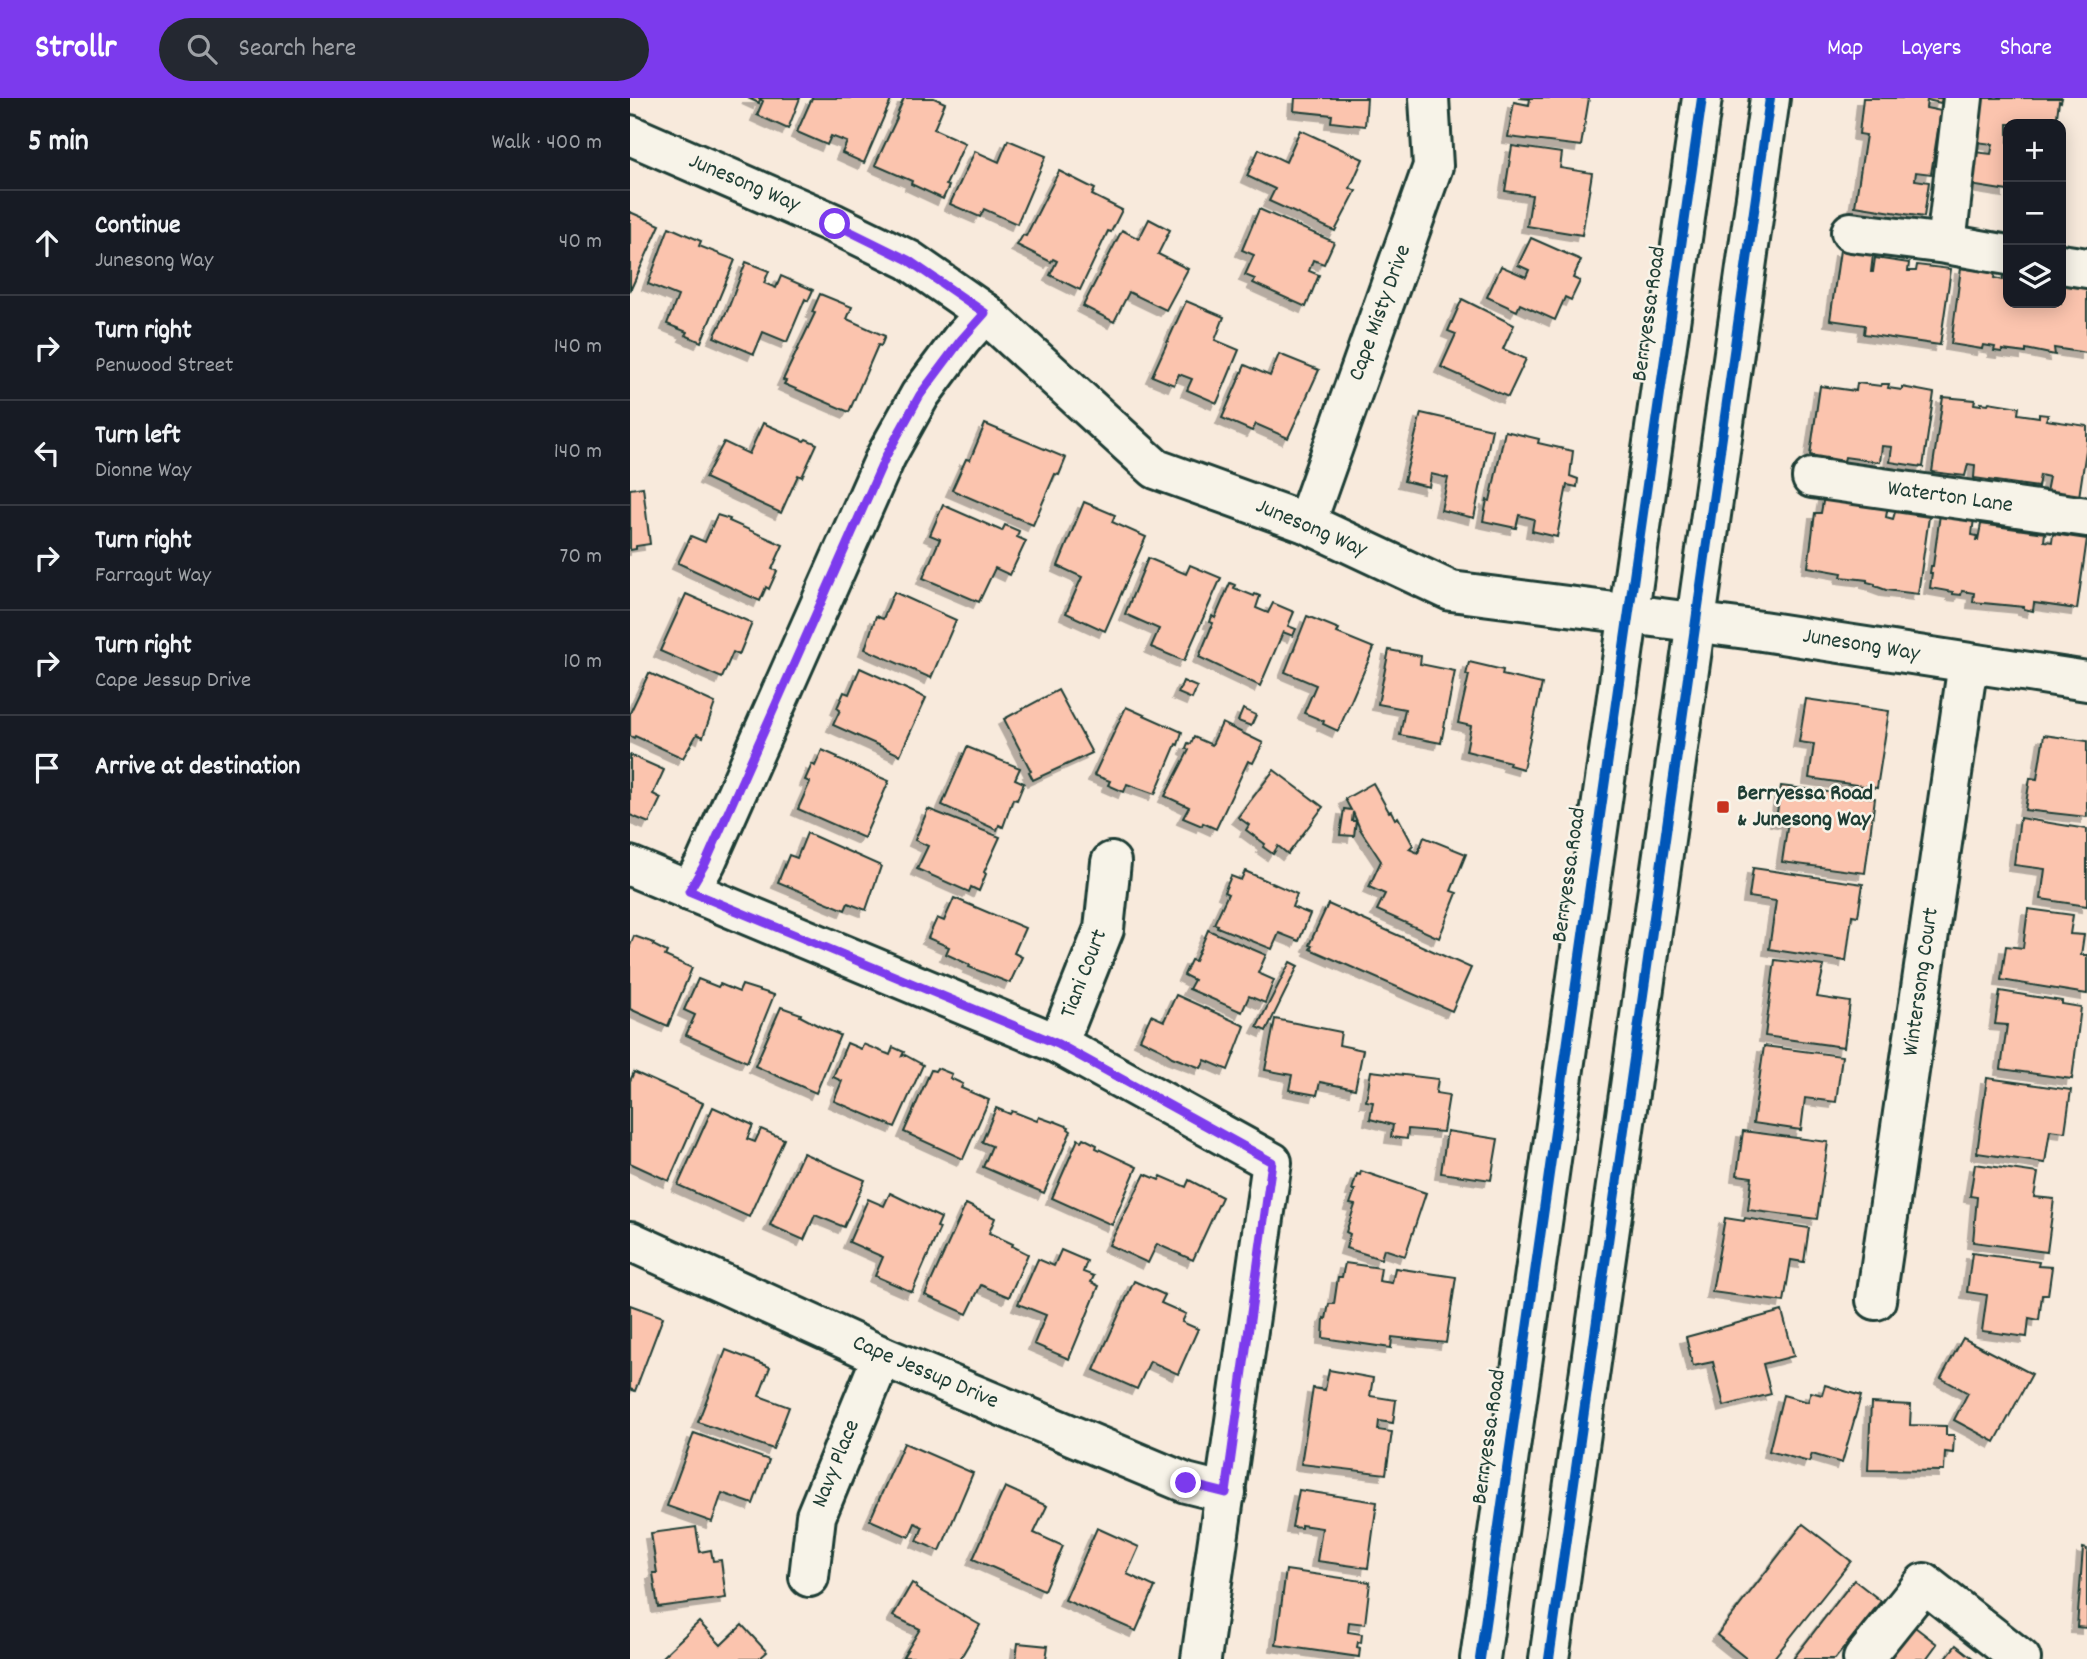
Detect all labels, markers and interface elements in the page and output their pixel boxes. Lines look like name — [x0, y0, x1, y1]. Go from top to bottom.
search box — [159, 18, 649, 81]
text: Strollr — [35, 26, 117, 73]
icon: search — [183, 30, 221, 68]
text: Search here — [239, 31, 356, 68]
text: Map — [1827, 32, 1863, 66]
text: Layers — [1901, 32, 1962, 66]
text: Share — [2000, 32, 2052, 66]
map controls — [2003, 119, 2066, 308]
button: + — [2003, 119, 2066, 182]
text: 5 min — [28, 122, 89, 165]
text: Walk · 400 m — [492, 127, 602, 160]
street label: Junesong Way — [683, 146, 805, 223]
button: − — [2003, 182, 2066, 245]
text: Continue — [95, 208, 180, 245]
route start — [819, 208, 850, 239]
icon: ahead — [28, 224, 66, 262]
text: 40 m — [559, 226, 602, 259]
street label: Cape Misty Drive — [1341, 240, 1421, 386]
street label: Berryessa Road — [1624, 244, 1676, 384]
text: Junesong Way — [95, 245, 213, 278]
button: layers — [2003, 245, 2066, 308]
text: Turn right — [95, 313, 192, 350]
icon: right — [28, 329, 66, 367]
text: 140 m — [554, 331, 602, 364]
text: Penwood Street — [95, 350, 233, 383]
text: Turn left — [95, 418, 181, 455]
icon: left — [28, 434, 66, 472]
text: 140 m — [554, 436, 602, 469]
text: Dionne Way — [95, 455, 191, 488]
street label: Waterton Lane — [1885, 473, 2015, 523]
street label: Junesong Way — [1250, 491, 1372, 568]
text: Turn right — [95, 523, 192, 560]
icon: right — [28, 539, 66, 577]
text: 70 m — [560, 541, 602, 574]
text: Farragut Way — [95, 560, 211, 593]
street label: Junesong Way — [1800, 620, 1923, 672]
text: Turn right — [95, 628, 192, 665]
icon: right — [28, 644, 66, 682]
text: 10 m — [563, 646, 602, 679]
text: Cape Jessup Drive — [95, 665, 251, 698]
icon: arrive — [28, 749, 66, 787]
text: Arrive at destination — [95, 749, 300, 786]
place label: Berryessa Road & Junesong Way — [1737, 778, 1873, 837]
marker: Berryessa Road & Junesong Way — [1715, 799, 1731, 815]
street label: Berryessa Road — [1544, 805, 1596, 945]
street label: Wintersong Court — [1895, 906, 1949, 1058]
street label: Tiani Court — [1053, 925, 1117, 1023]
street label: Cape Jessup Drive — [847, 1327, 1003, 1419]
street label: Berryessa Road — [1464, 1367, 1516, 1507]
street label: Navy Place — [804, 1415, 870, 1513]
route end — [1170, 1467, 1201, 1498]

